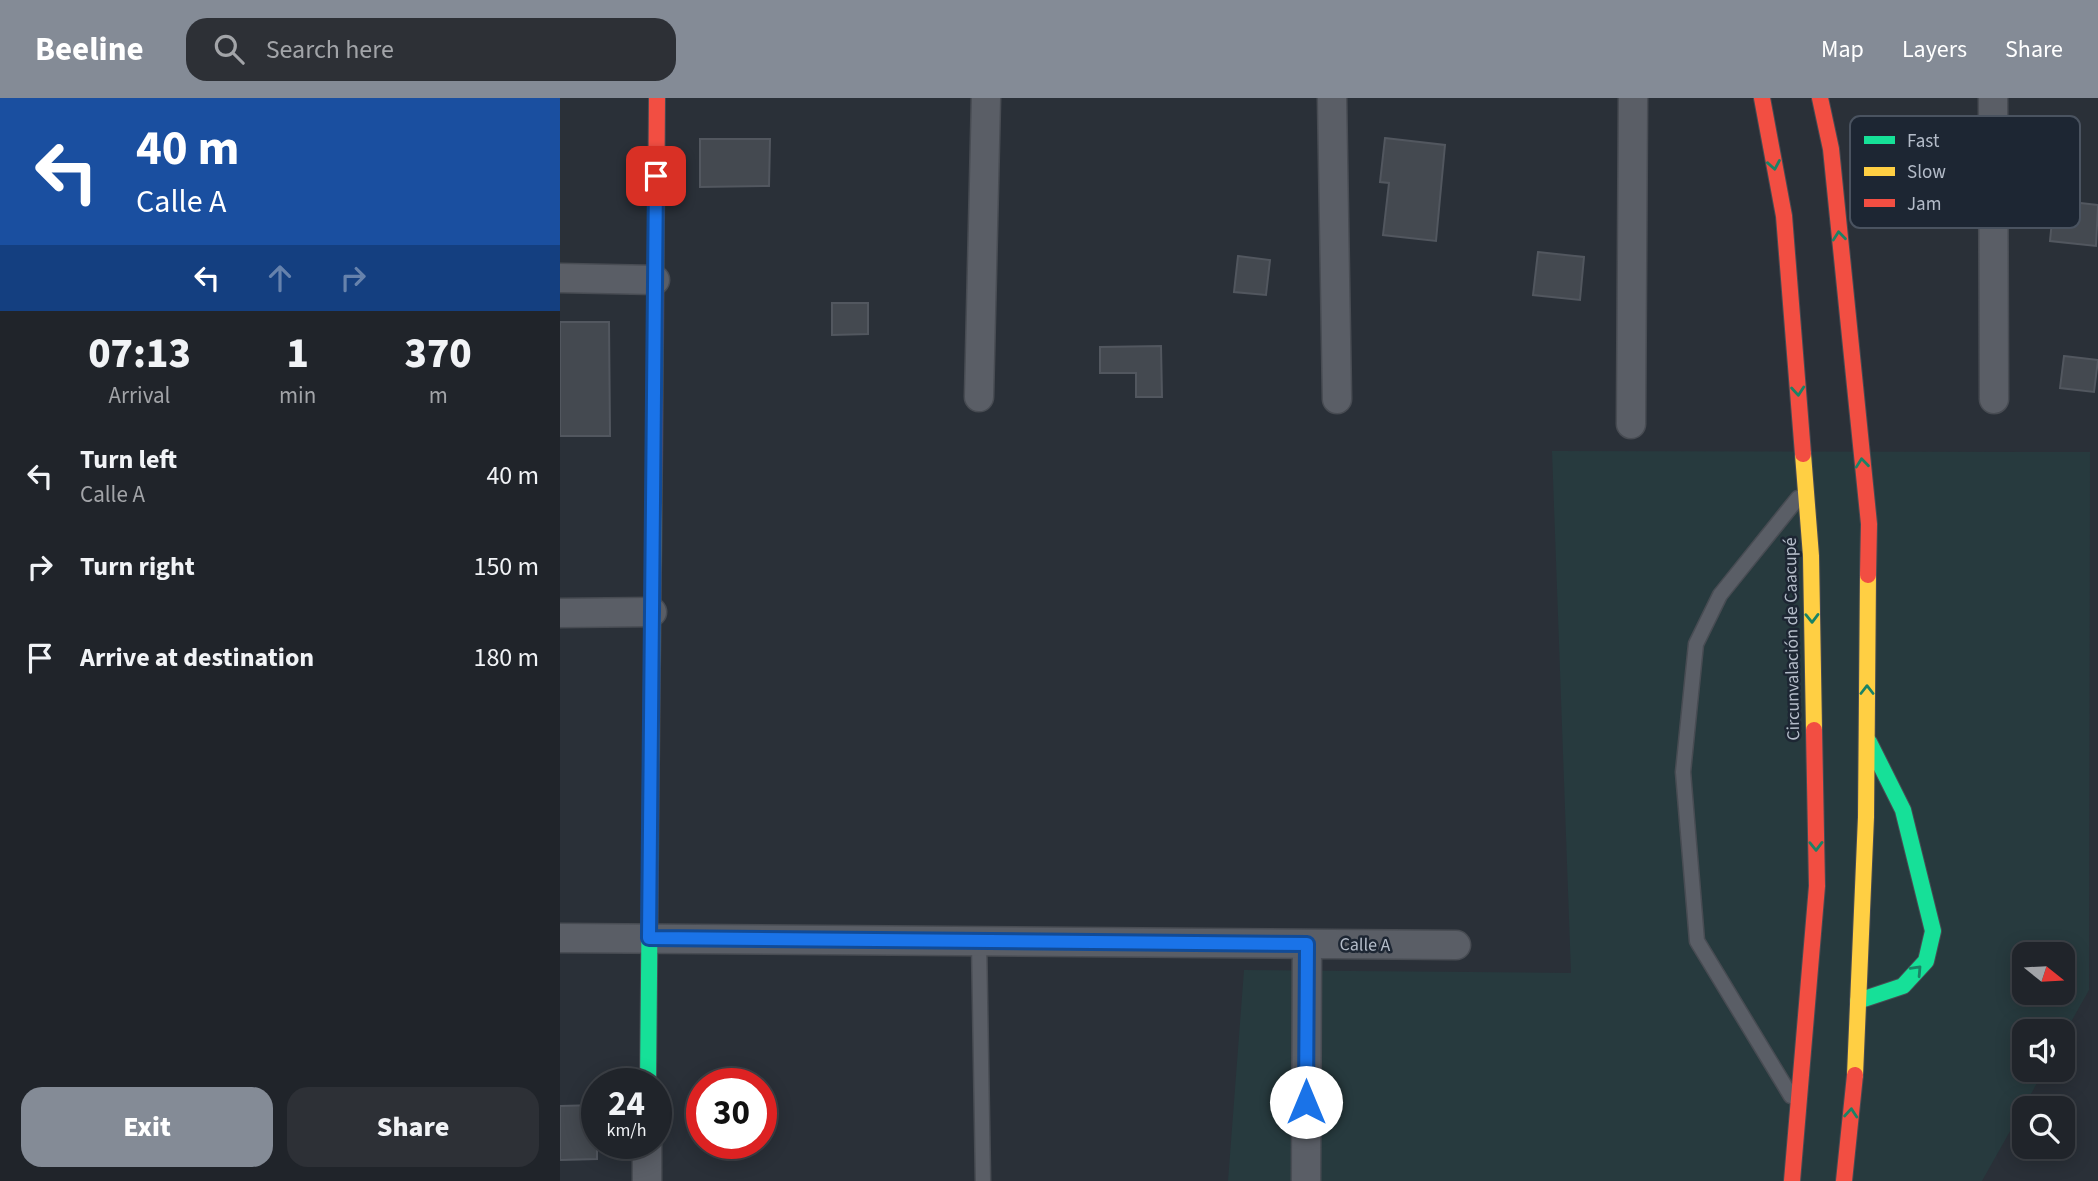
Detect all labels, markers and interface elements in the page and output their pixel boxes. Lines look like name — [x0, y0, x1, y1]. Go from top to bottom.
search box — [186, 18, 676, 81]
text: Beeline — [35, 26, 144, 73]
icon: search — [210, 30, 248, 68]
text: Search here — [266, 31, 394, 68]
text: Map — [1821, 32, 1864, 67]
text: Layers — [1902, 32, 1967, 67]
text: Share — [2005, 32, 2063, 67]
text: 40 m — [136, 114, 240, 184]
legend — [1850, 116, 2080, 228]
icon: left — [21, 126, 112, 217]
text: Fast — [1907, 128, 1940, 155]
pin — [626, 146, 686, 206]
icon: arrive — [637, 157, 675, 195]
one-way arrow — [1766, 159, 1781, 171]
text: Slow — [1907, 159, 1946, 186]
text: Calle A — [136, 179, 226, 225]
text: Jam — [1907, 191, 1941, 218]
one-way arrow — [1832, 231, 1847, 242]
icon: left — [188, 259, 226, 297]
icon: ahead — [261, 259, 299, 297]
icon: right — [334, 259, 372, 297]
text: 07:13 — [88, 324, 191, 384]
text: 1 — [286, 324, 309, 384]
text: 370 — [405, 324, 472, 384]
text: Arrival — [109, 379, 170, 412]
text: min — [279, 379, 316, 412]
text: m — [429, 379, 448, 412]
one-way arrow — [1790, 386, 1805, 397]
text: Turn left — [80, 441, 177, 478]
icon: left — [21, 457, 59, 495]
text: 40 m — [486, 457, 539, 494]
one-way arrow — [1855, 457, 1870, 469]
text: Calle A — [80, 478, 145, 511]
street label: Circunvalación de Caacupé — [1778, 537, 1806, 741]
icon: right — [21, 548, 59, 586]
text: Turn right — [80, 548, 195, 585]
text: 150 m — [473, 548, 539, 585]
one-way arrow — [1805, 613, 1820, 624]
icon: arrive — [21, 639, 59, 677]
text: Arrive at destination — [80, 639, 314, 676]
text: 180 m — [473, 639, 539, 676]
one-way arrow — [1859, 684, 1875, 695]
one-way arrow — [1808, 841, 1824, 851]
street label: Calle A — [1339, 932, 1391, 958]
north arrow — [2012, 942, 2076, 1004]
map controls — [2012, 942, 2075, 1159]
one-way arrow — [1909, 965, 1922, 978]
button: sound — [2012, 1019, 2075, 1082]
position arrow — [1269, 1065, 1343, 1139]
speed limit sign: 30 — [686, 1068, 777, 1159]
text: 24 — [608, 1079, 645, 1129]
button: Exit — [21, 1087, 273, 1167]
button: Share — [287, 1087, 539, 1167]
button: search — [2012, 1096, 2075, 1159]
one-way arrow — [1843, 1107, 1858, 1118]
text: km/h — [607, 1118, 646, 1143]

